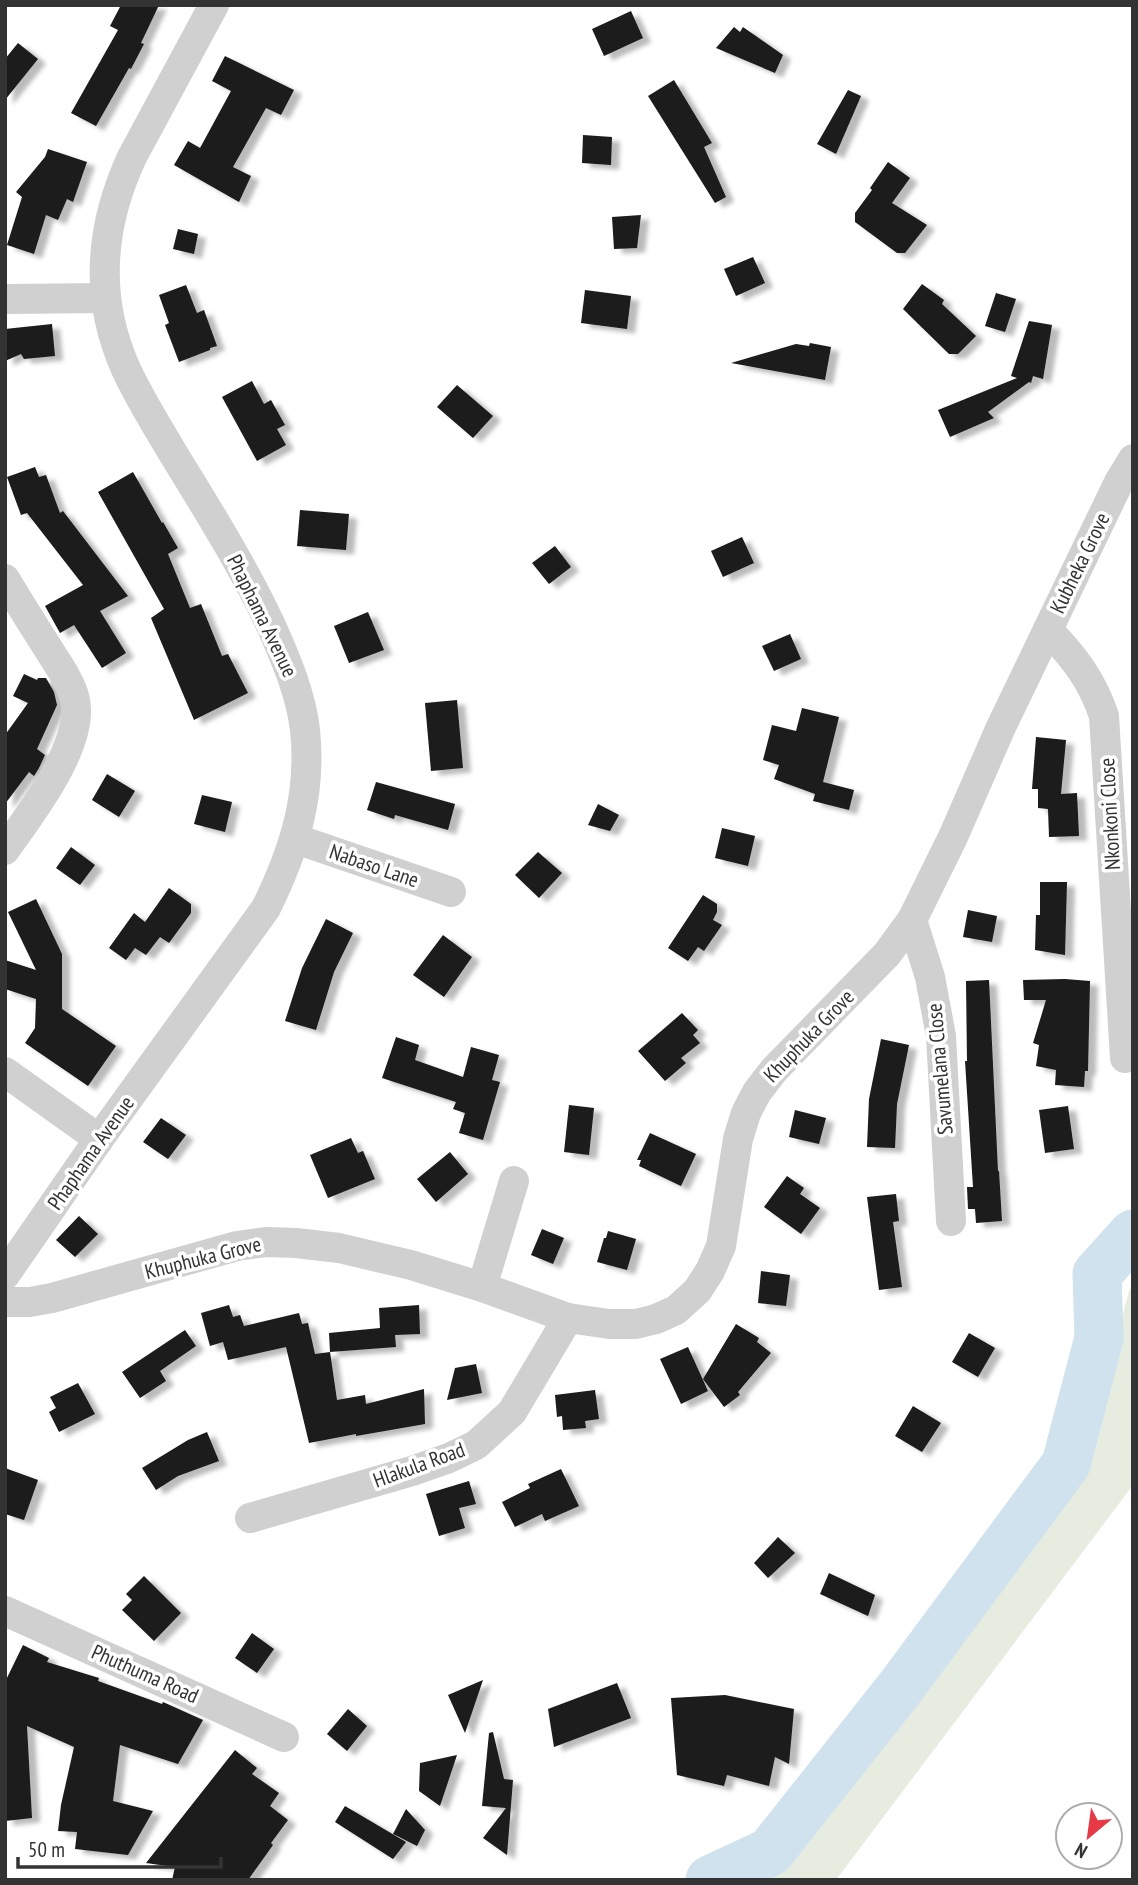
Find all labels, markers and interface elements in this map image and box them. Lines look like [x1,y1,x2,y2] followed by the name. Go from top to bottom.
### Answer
[1044,508,1116,618] street label: Kubheka Grove
[221,550,304,681] street label: Phaphama Avenue
[1093,757,1126,871] street label: Nkonkoni Close
[326,838,422,893] street label: Nabaso Lane
[758,983,860,1088] street label: Khuphuka Grove
[920,1002,959,1136] street label: Savumelana Close
[41,1091,140,1215] street label: Phaphama Avenue
[142,1230,264,1285] street label: Khuphuka Grove
[369,1436,468,1494] street label: Hlakula Road
[87,1638,203,1709] street label: Phuthuma Road
[1054,1801,1124,1871] north arrow
[18,1826,220,1870] scale bar
[28,1836,65,1863] text: 50 m
[1070,1838,1091,1864] text: N

